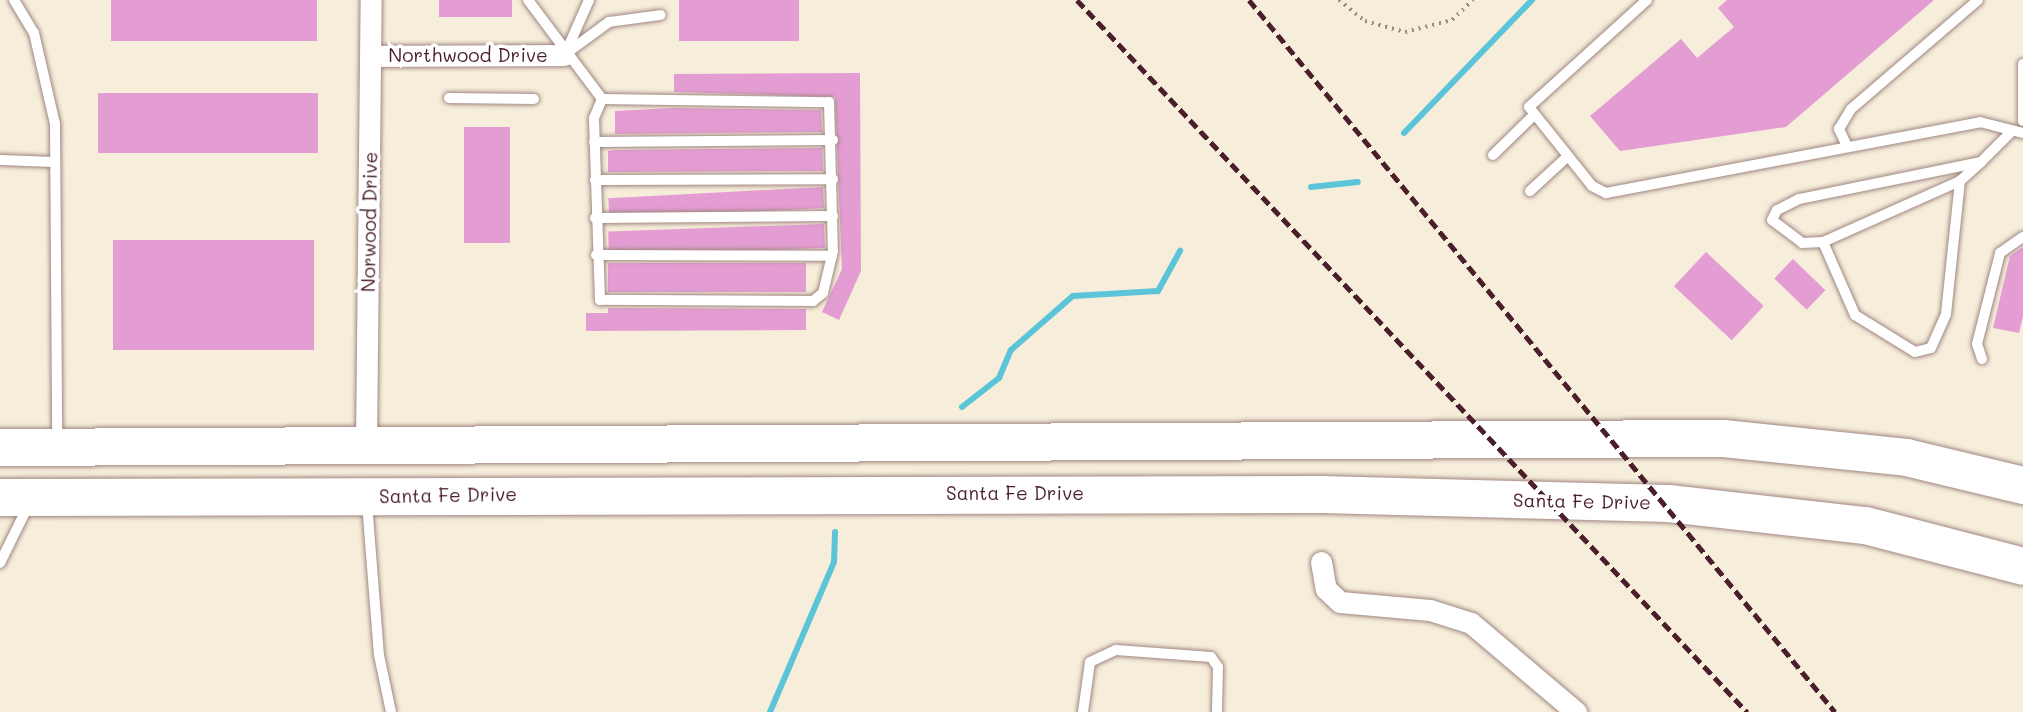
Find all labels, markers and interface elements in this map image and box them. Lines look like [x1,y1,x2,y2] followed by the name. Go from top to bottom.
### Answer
[388,44,548,66] street label: Northwood Drive
[356,152,382,292] street label: Norwood Drive
[379,482,517,508] street label: Santa Fe Drive
[946,482,1084,504] street label: Santa Fe Drive
[1513,488,1651,514] street label: Santa Fe Drive

